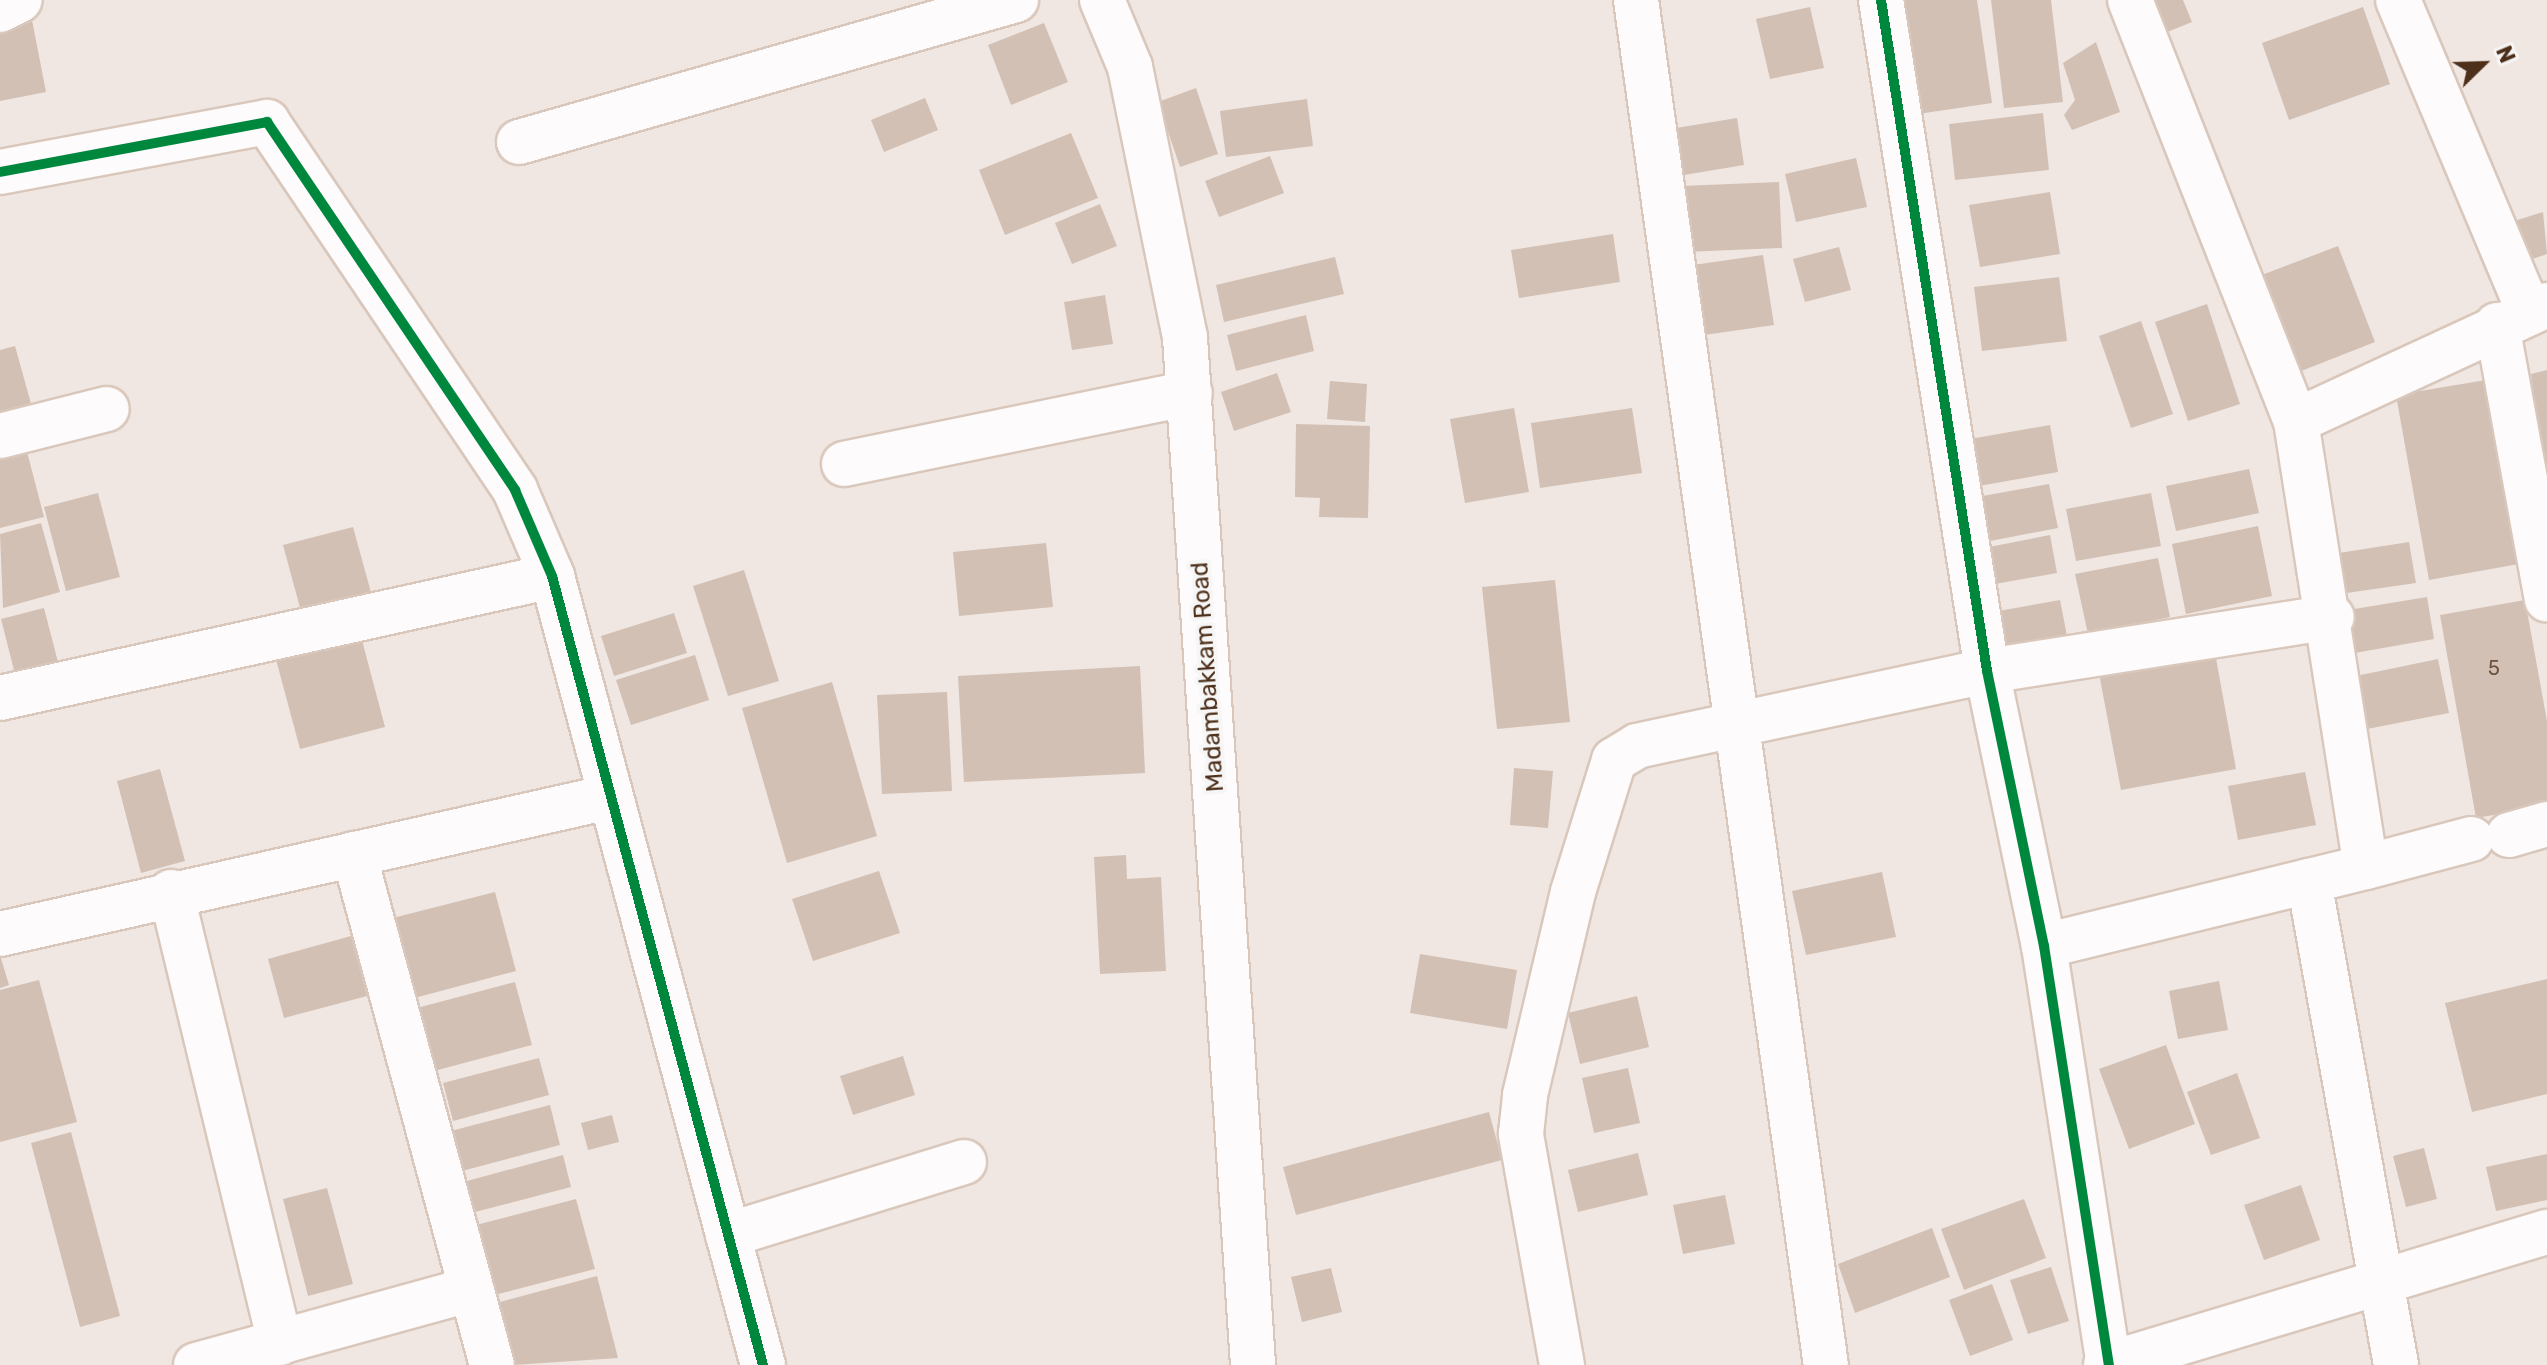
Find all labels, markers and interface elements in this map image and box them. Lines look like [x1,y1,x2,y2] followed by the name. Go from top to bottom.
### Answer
[2443,24,2523,104] north arrow
[2490,42,2521,67] text: N
[1186,561,1230,793] street label: Madambakkam Road
[2488,656,2500,680] house number: 5

